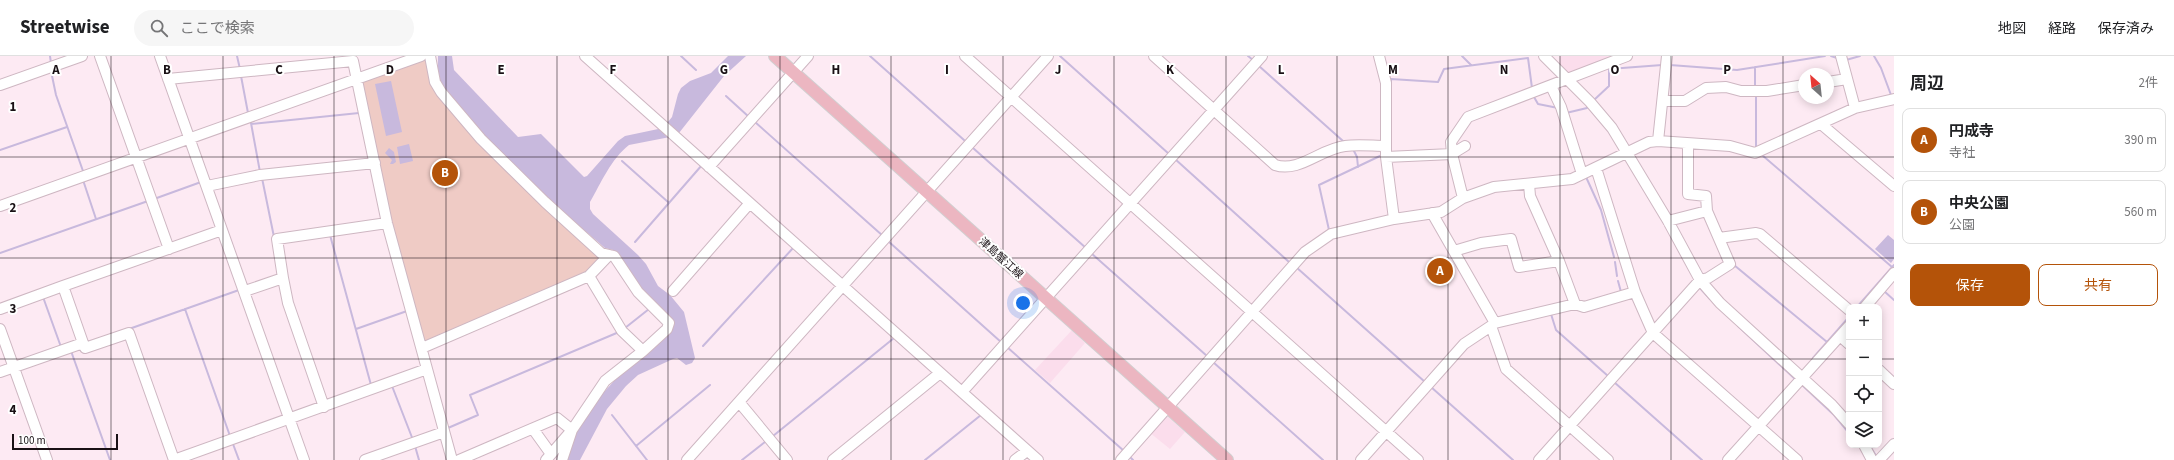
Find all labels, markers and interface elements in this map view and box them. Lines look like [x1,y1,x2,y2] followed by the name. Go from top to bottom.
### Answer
[134,10,414,46] search box
[20,14,110,41] text: Streetwise
[148,17,170,39] icon: search
[180,18,255,39] text: ここで検索
[1998,19,2026,39] text: 地図
[2048,19,2076,39] text: 経路
[2098,19,2154,39] text: 保存済み
[51,61,60,79] text: A
[163,61,171,79] text: B
[275,61,283,79] text: C
[386,61,394,79] text: D
[497,61,505,79] text: E
[610,61,617,79] text: F
[720,61,728,79] text: G
[832,61,840,79] text: H
[945,61,949,79] text: I
[1055,61,1061,79] text: J
[1166,61,1175,79] text: K
[1278,61,1285,79] text: L
[1388,61,1398,79] text: M
[1500,61,1508,79] text: N
[1611,61,1620,79] text: O
[1723,61,1731,79] text: P
[1798,68,1834,104] north arrow
[1910,72,1944,96] text: 周辺
[2139,74,2158,92] text: 2件
[10,98,17,116] text: 1
[1949,121,1994,142] text: 円成寺
[1920,131,1928,149] text: A
[2124,131,2157,149] text: 390 m
[1949,144,1975,162] text: 寺社
[432,158,458,188] pin: B
[1949,193,2009,214] text: 中央公園
[10,199,17,217] text: 2
[1920,203,1928,221] text: B
[2124,203,2157,221] text: 560 m
[1949,216,1975,234] text: 公園
[976,234,1026,282] street label: 津島蟹江線
[1427,256,1453,286] pin: A
[1910,264,2030,306] button: 保存
[2038,264,2158,306] button: 共有
[1013,293,1033,313] your location
[10,300,17,318] text: 3
[1846,304,1882,448] map controls
[1846,304,1882,340] button: +
[1846,340,1882,376] button: −
[1846,376,1882,412] button: locate
[10,401,17,419] text: 4
[1846,412,1882,448] button: layers
[12,432,118,451] scale bar
[18,433,46,448] text: 100 m

